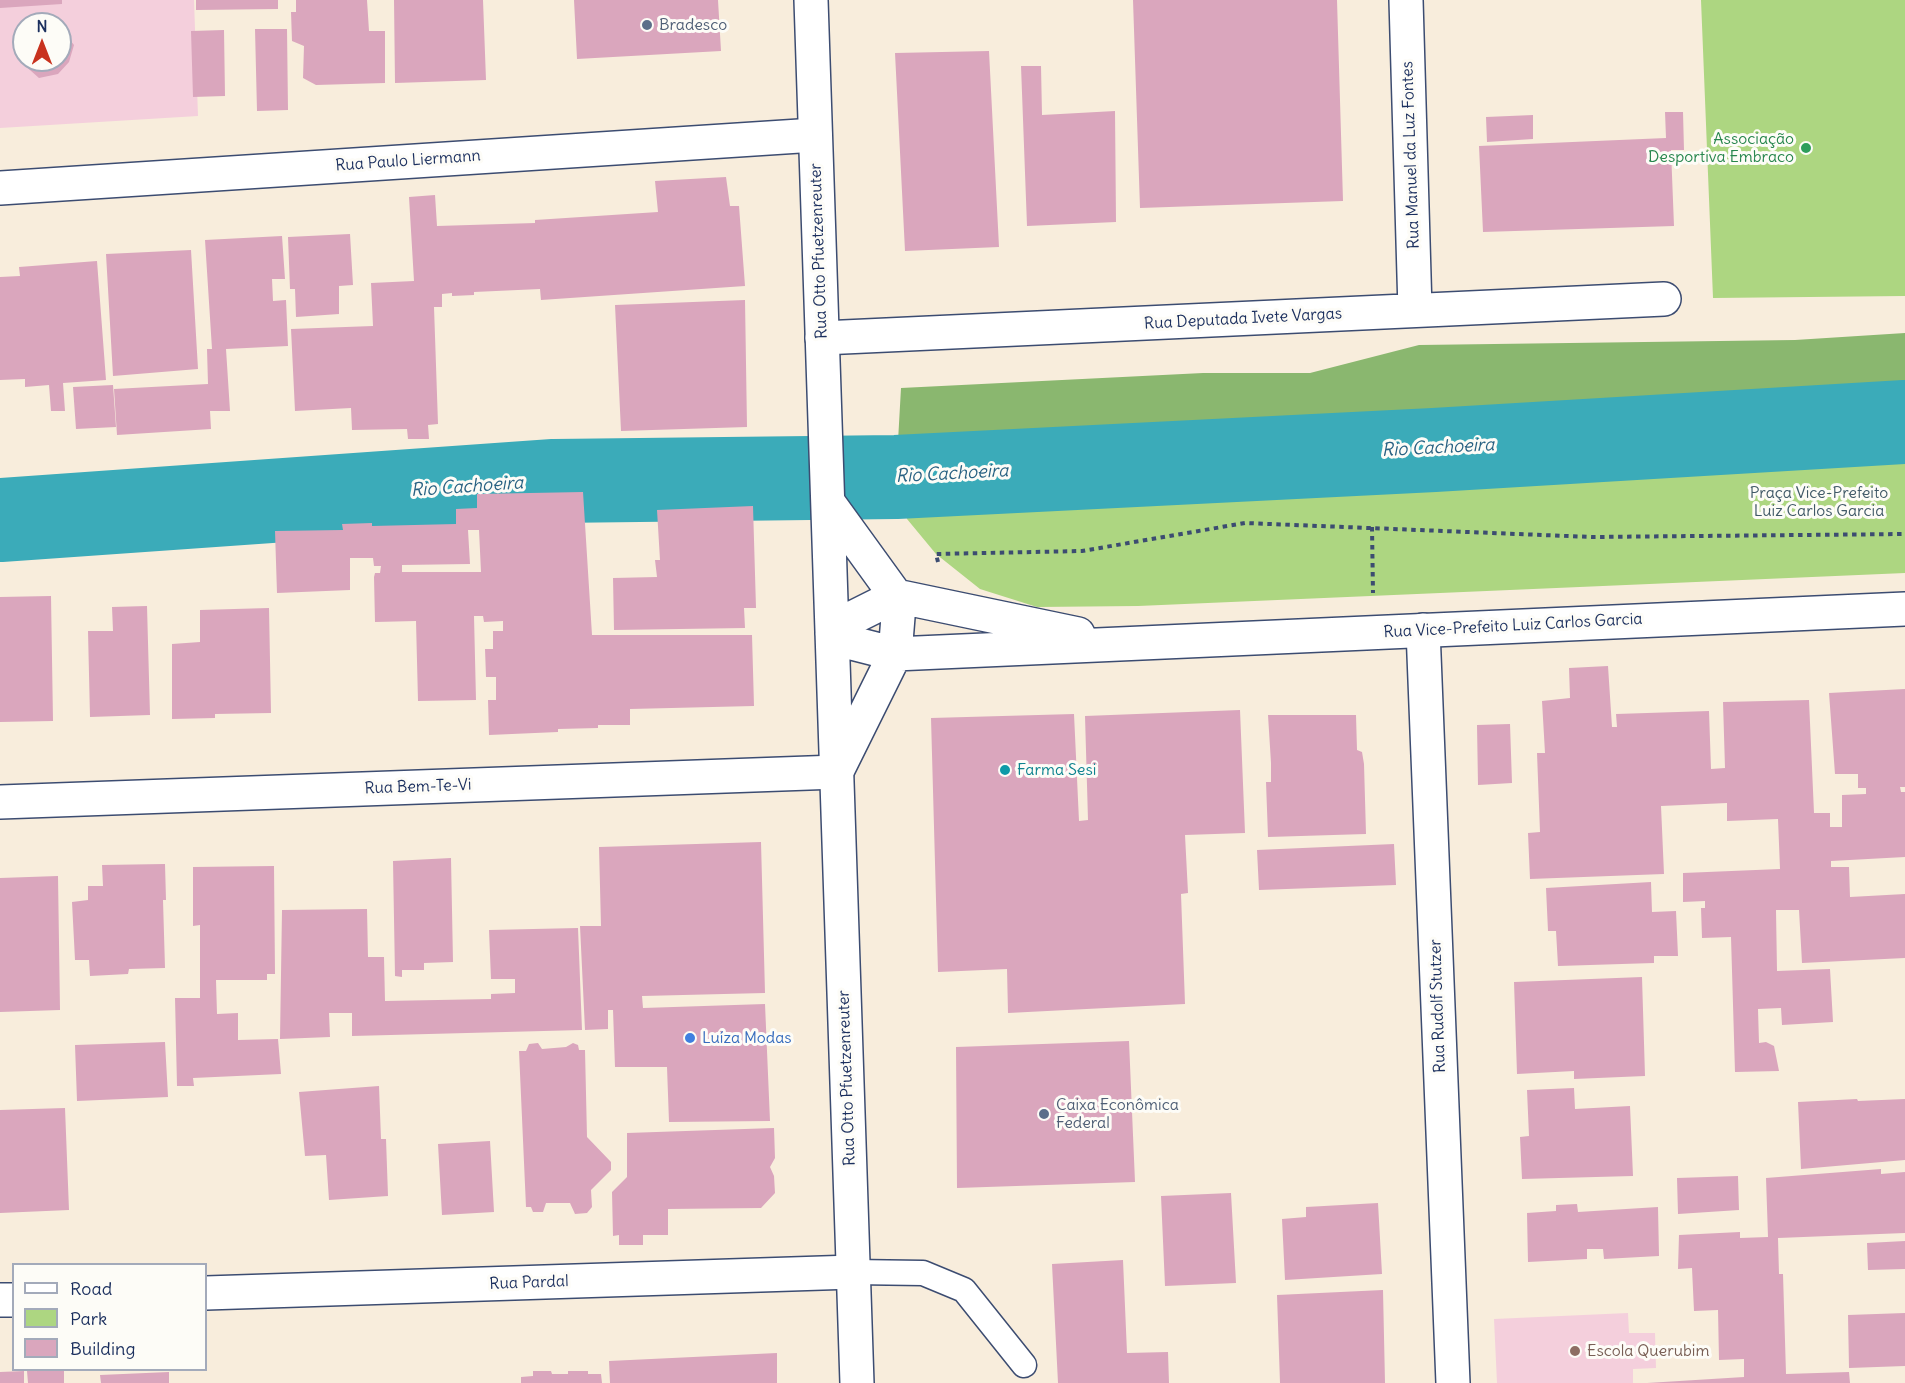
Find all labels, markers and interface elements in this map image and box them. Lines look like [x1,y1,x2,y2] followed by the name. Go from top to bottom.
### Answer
[12,12,72,72] north arrow
[659,15,727,35] place label: Bradesco
[36,16,48,36] text: N
[640,18,654,32] marker: Bradesco
[1398,61,1424,249] street label: Rua Manuel da Luz Fontes
[1648,129,1794,167] place label: Associação Desportiva Embraco
[1799,141,1813,155] marker: Associação Desportiva Embraco
[335,146,481,176] street label: Rua Paulo Liermann
[806,163,832,339] street label: Rua Otto Pfuetzenreuter
[1144,304,1342,334] street label: Rua Deputada Ivete Vargas
[1381,434,1495,462] water label: Rio Cachoeira
[895,460,1009,488] water label: Rio Cachoeira
[410,472,524,502] water label: Rio Cachoeira
[1750,483,1888,521] park label: Praça Vice-Prefeito Luiz Carlos Garcia
[1383,610,1643,642] street label: Rua Vice-Prefeito Luiz Carlos Garcia
[1017,760,1096,780] place label: Farma Sesi
[998,763,1012,777] marker: Farma Sesi
[364,776,472,798] street label: Rua Bem-Te-Vi
[1426,939,1450,1073] street label: Rua Rudolf Stutzer
[834,990,860,1166] street label: Rua Otto Pfuetzenreuter
[702,1028,792,1048] place label: Luíza Modas
[683,1031,697,1045] marker: Luíza Modas
[1056,1095,1179,1133] place label: Caixa Econômica Federal
[1037,1107,1051,1121] marker: Caixa Econômica Federal
[12,1263,207,1371] legend
[489,1272,569,1294] street label: Rua Pardal
[70,1277,112,1300] text: Road
[70,1307,107,1330] text: Park
[70,1337,135,1360] text: Building
[1587,1341,1709,1361] place label: Escola Querubim
[1568,1344,1582,1358] marker: Escola Querubim

